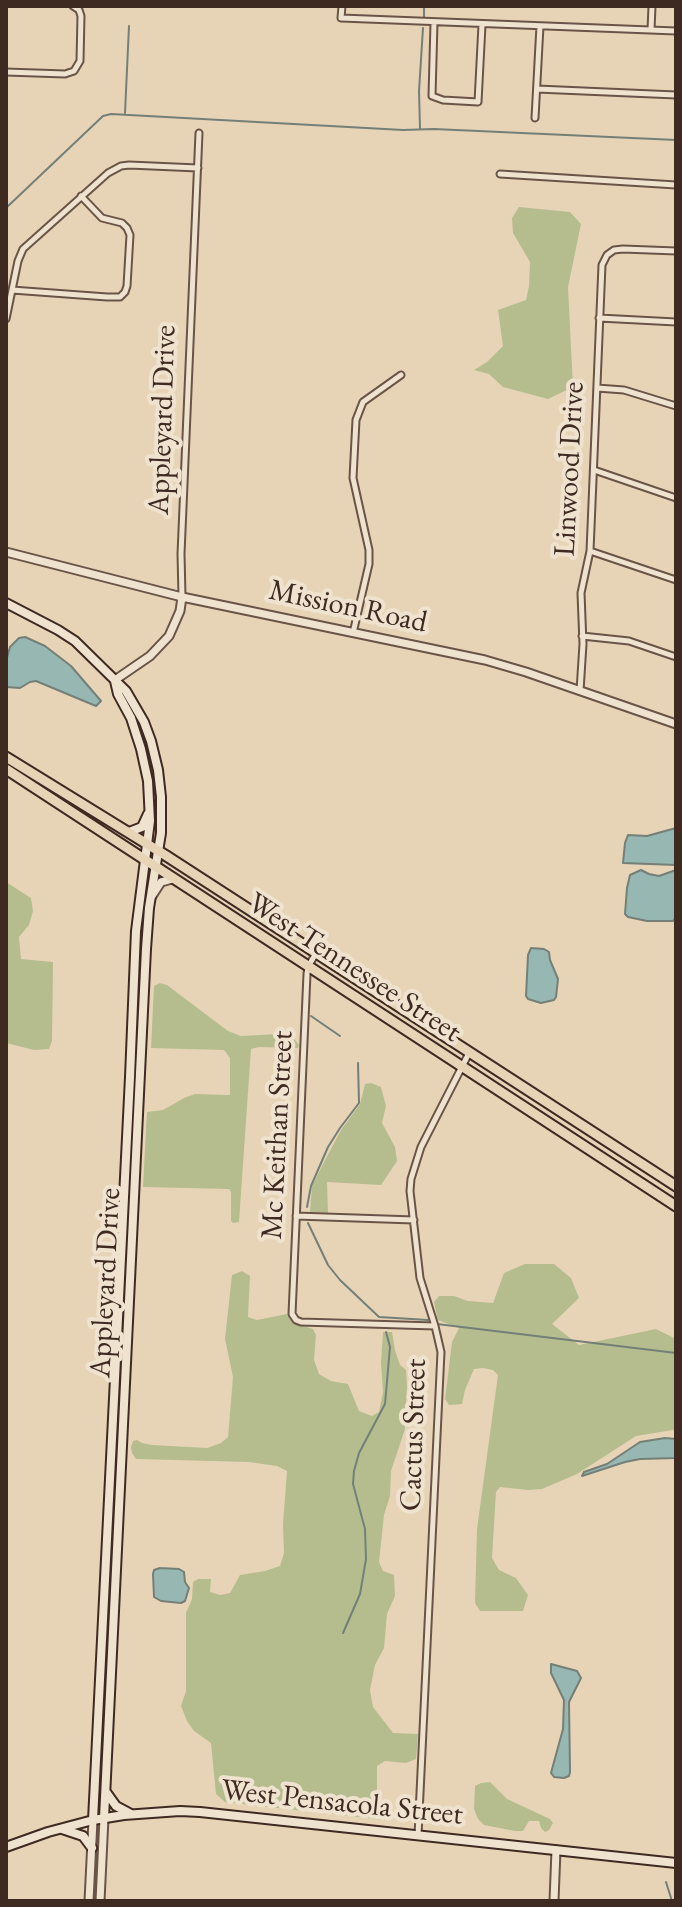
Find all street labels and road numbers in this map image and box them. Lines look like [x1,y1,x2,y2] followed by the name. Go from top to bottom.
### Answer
[142,324,184,516] street label: Appleyard Drive
[547,381,593,557] street label: Linwood Drive
[266,573,430,641] street label: Mission Road
[240,885,468,1051] street label: West Tennessee Street
[255,1030,301,1240] street label: Mc Keithan Street
[83,1187,129,1379] street label: Appleyard Drive
[393,1358,435,1512] street label: Cactus Street
[219,1772,465,1834] street label: West Pensacola Street

